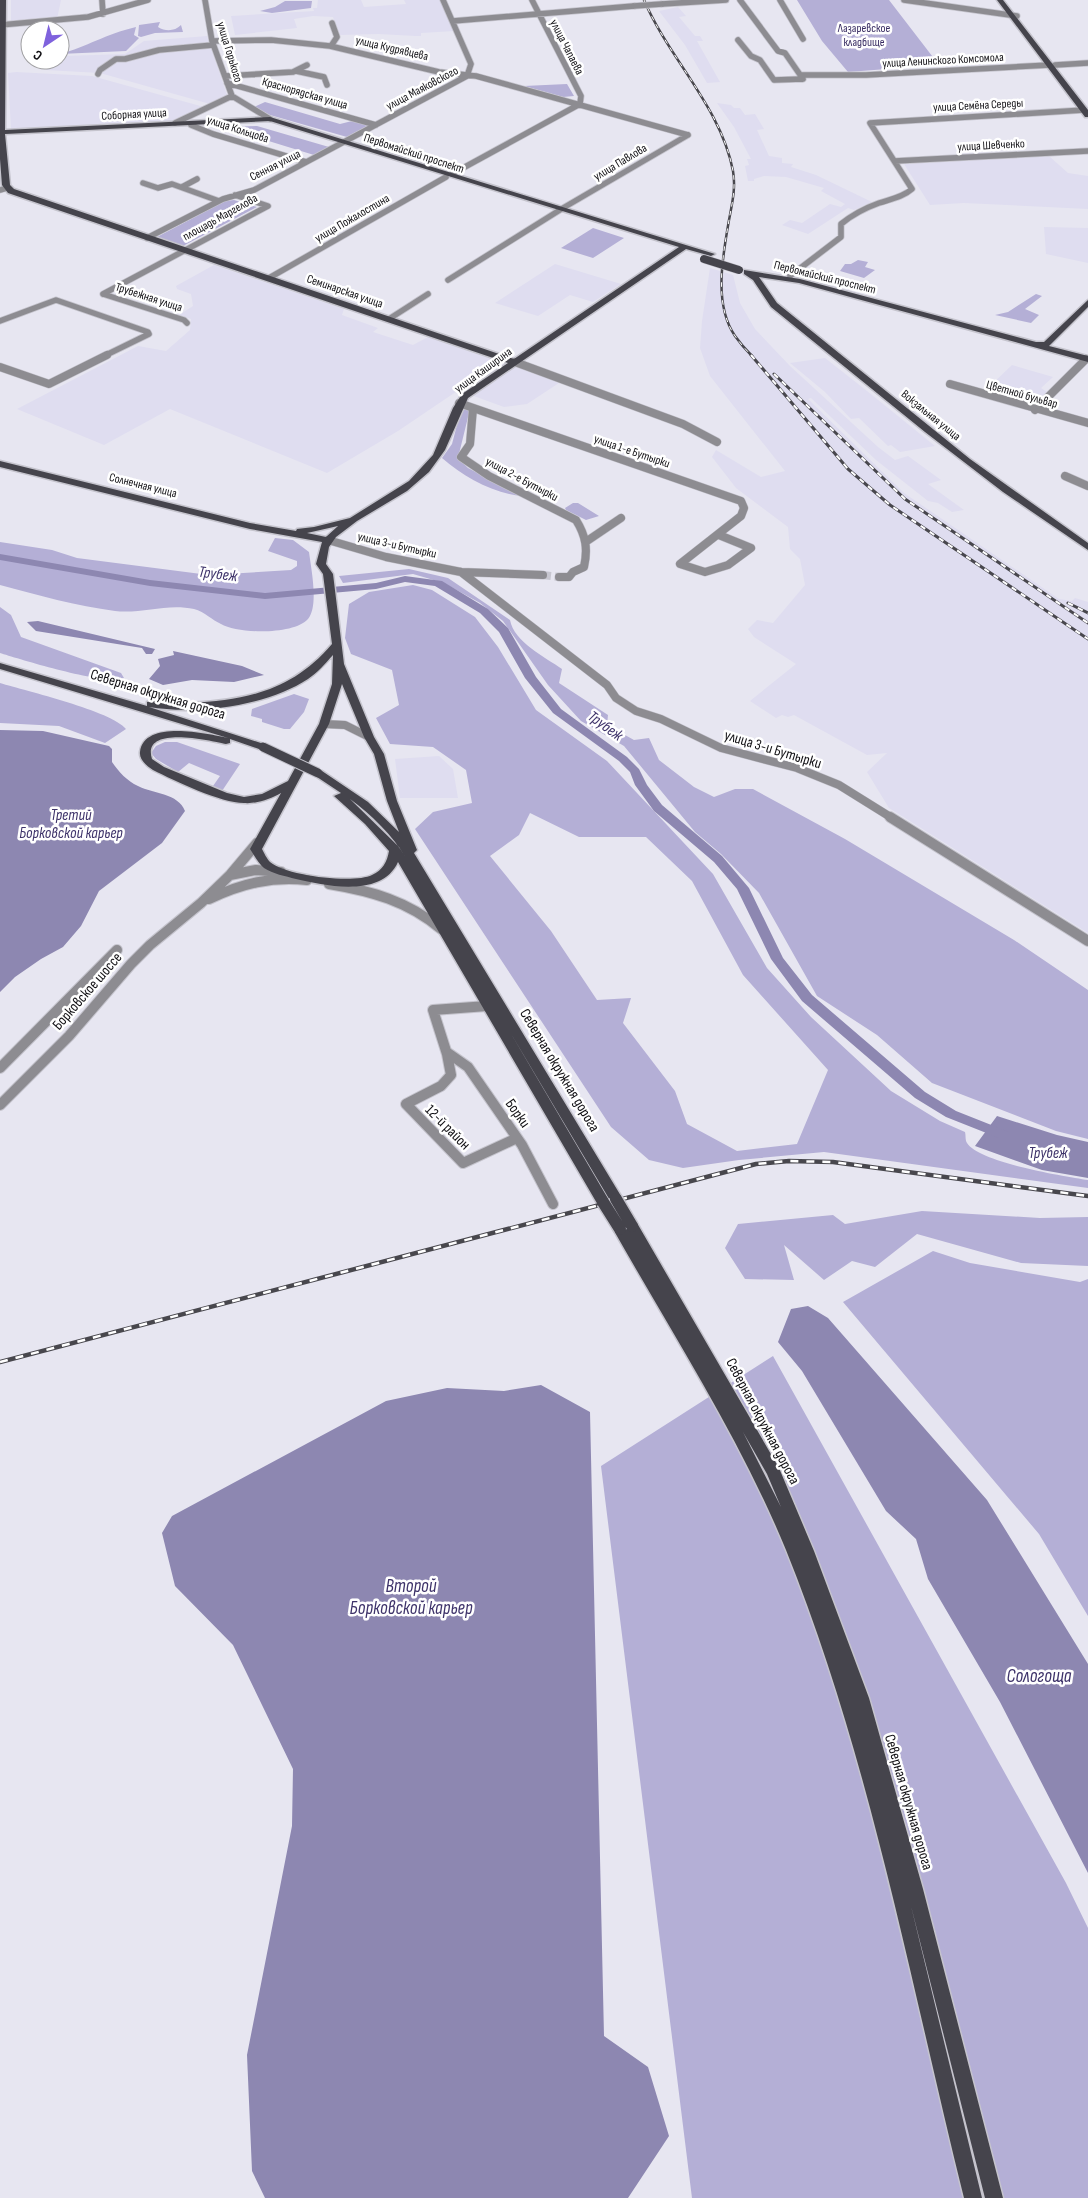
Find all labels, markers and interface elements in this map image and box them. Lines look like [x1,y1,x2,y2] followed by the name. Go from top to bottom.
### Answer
[546,17,587,78] street label: улица Чапаева
[20,20,70,70] north arrow
[213,20,246,84] street label: улица Горького
[837,21,890,50] park label: Лазаревское кладбище
[354,33,430,64] street label: улица Кудрявцева
[30,46,46,64] text: С
[882,50,1005,71] street label: улица Ленинского Комсомола
[384,63,461,114] street label: улица Маяковского
[260,74,350,113] street label: Краснорядская улица
[933,96,1024,115] street label: улица Семёна Середы
[101,105,167,124] street label: Соборная улица
[205,112,271,147] street label: улица Кольцова
[362,130,466,177] street label: Первомайский проспект
[957,136,1025,155] street label: улица Шевченко
[591,140,650,184] street label: улица Павлова
[247,146,304,185] street label: Сенная улица
[180,191,261,244] street label: площадь Маргелова
[312,191,393,246] street label: улица Пожалостина
[772,258,878,297] street label: Первомайский проспект
[305,271,385,312] street label: Семинарская улица
[114,280,185,315] street label: Трубежная улица
[452,344,515,396] street label: улица Каширина
[984,377,1059,412] street label: Цветной бульвар
[898,387,964,444] street label: Вокзальная улица
[592,431,672,471] street label: улица 1-е Бутырки
[483,454,561,505] street label: улица 2-е Бутырки
[107,470,179,501] street label: Солнечная улица
[356,529,438,562] street label: улица 3-и Бутырки
[197,563,239,586] water label: Трубеж
[88,665,228,724] street label: Северная окружная дорога
[584,707,627,746] water label: Трубеж
[722,726,824,773] street label: улица 3-и Бутырки
[19,806,123,843] water label: Третий Борковской карьер
[48,949,126,1034] street label: Борковское шоссе
[515,1005,604,1135] street label: Северная окружная дорога
[501,1095,534,1131] street label: Борки
[421,1101,474,1154] street label: 12-й район
[1029,1144,1068,1163] water label: Трубеж
[721,1355,804,1488] street label: Северная окружная дорога
[349,1575,473,1620] water label: Второй Борковской карьер
[1007,1665,1072,1688] water label: Сологоща
[880,1732,937,1872] street label: Северная окружная дорога

